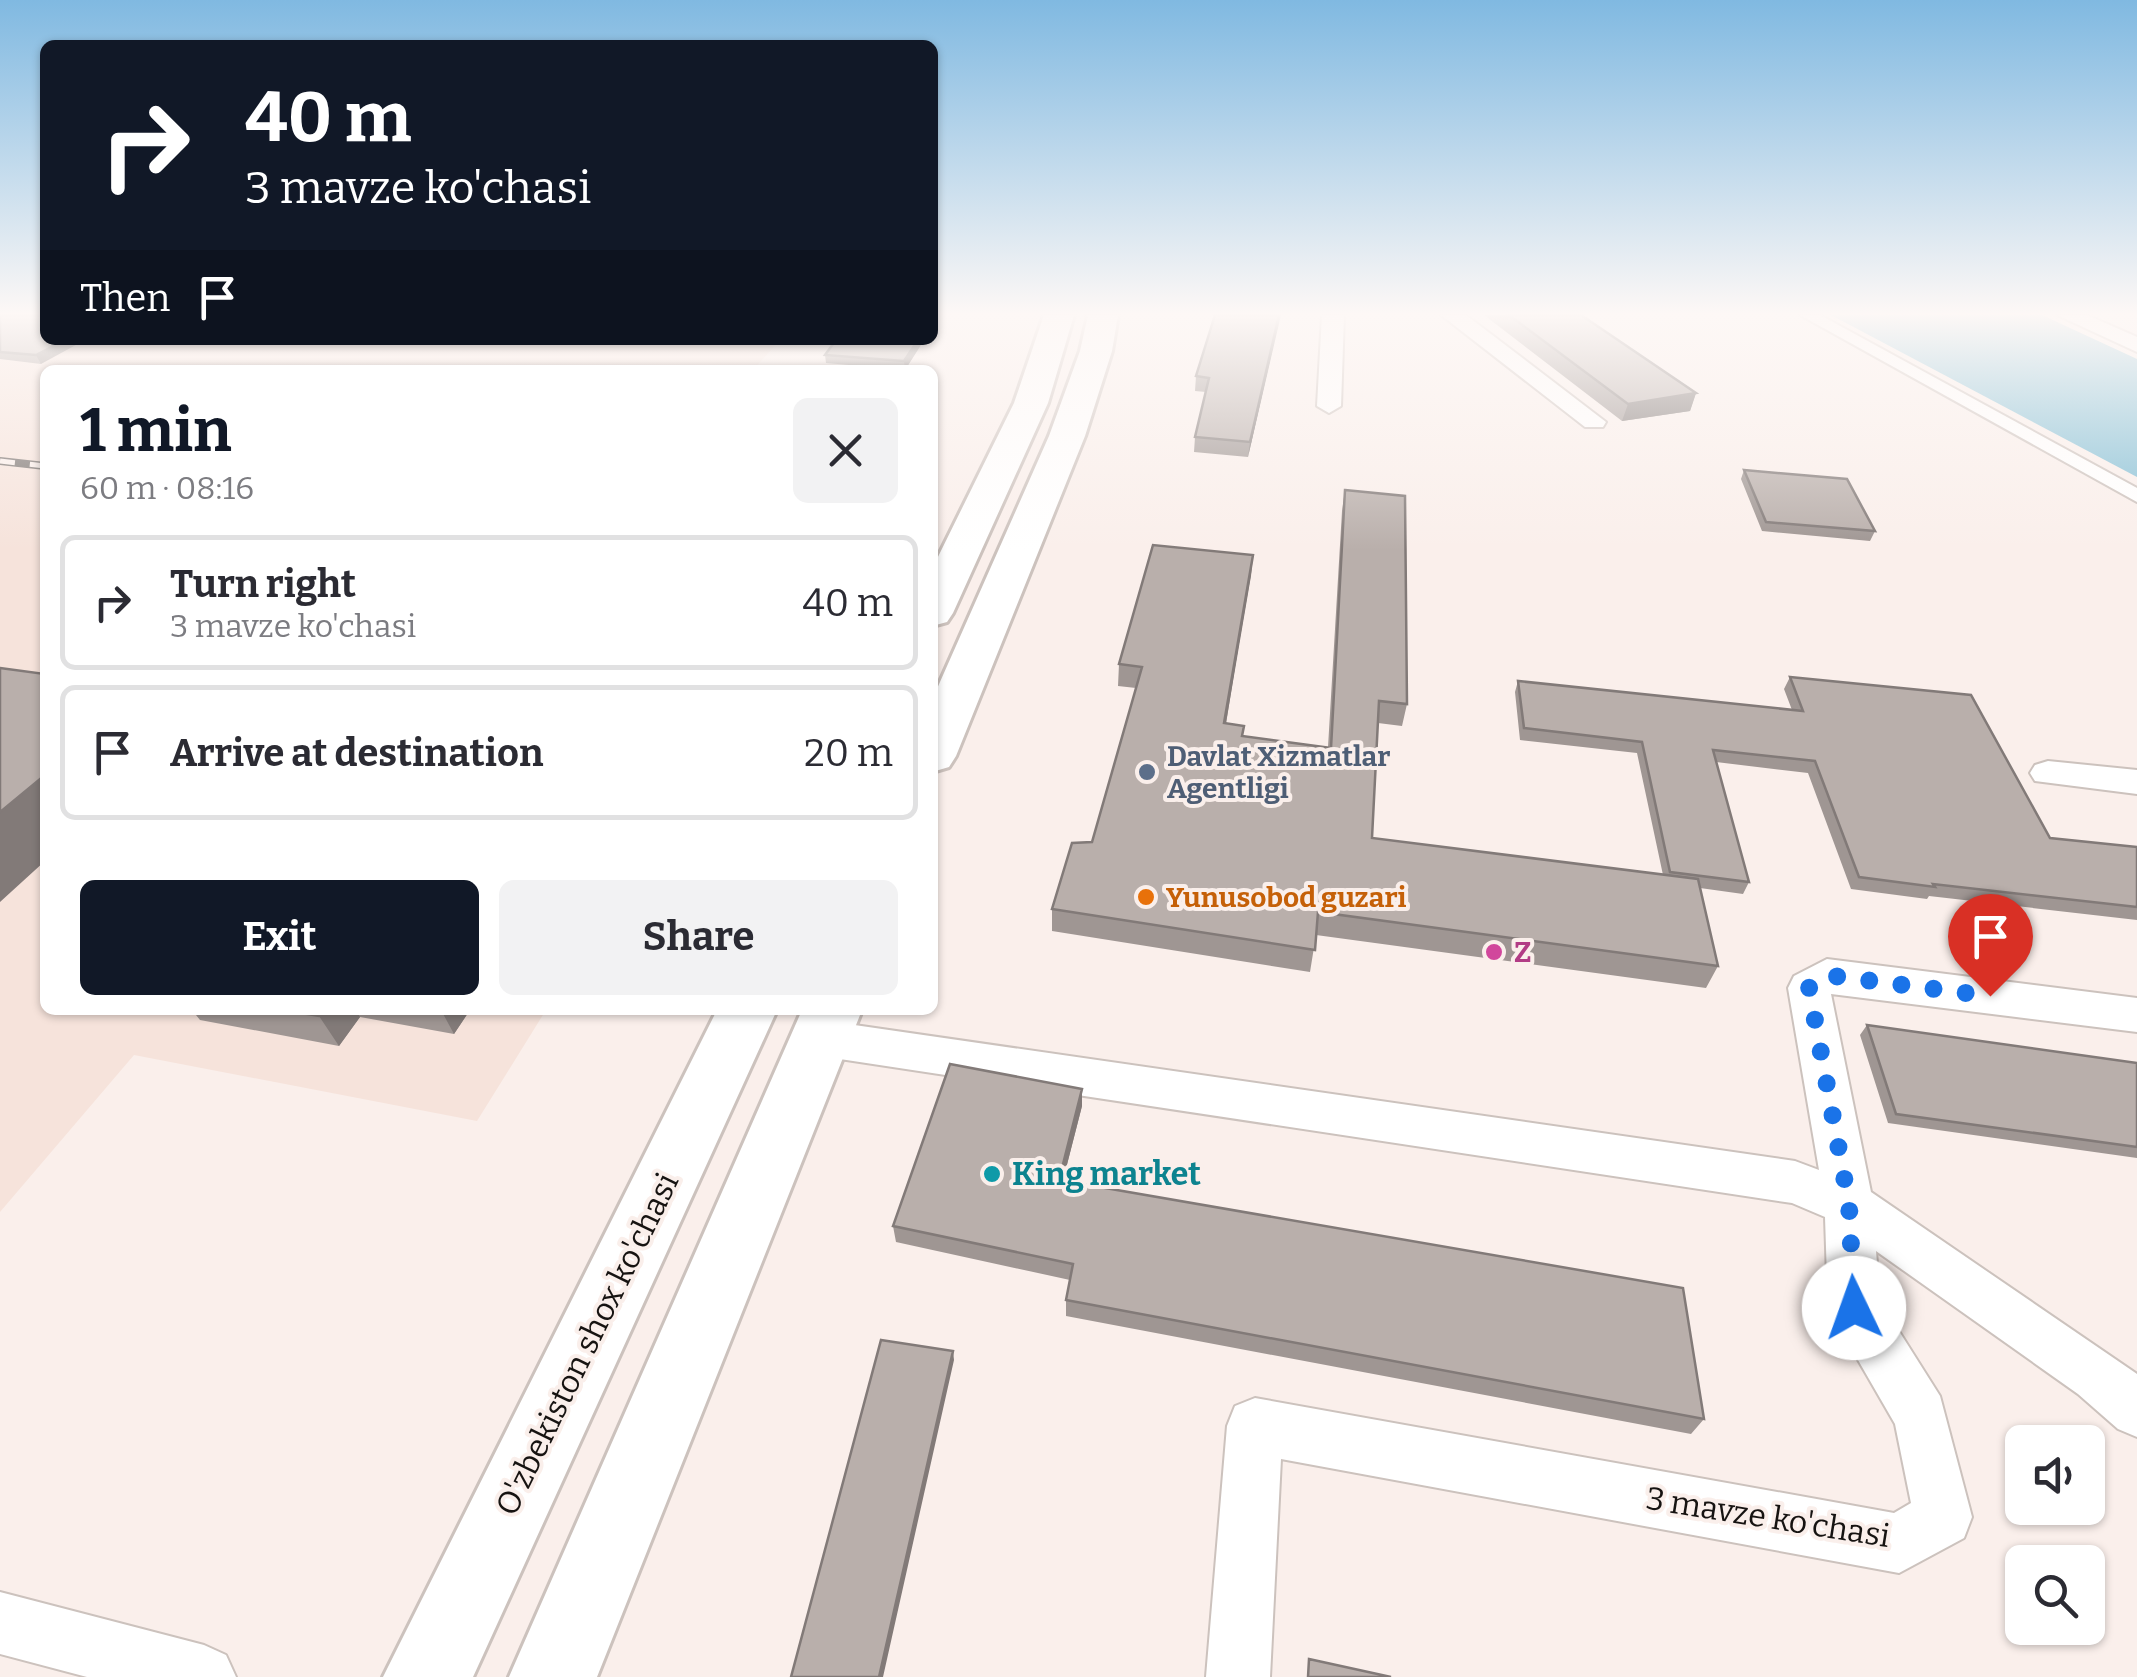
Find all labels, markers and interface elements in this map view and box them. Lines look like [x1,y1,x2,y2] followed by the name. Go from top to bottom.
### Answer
[245,76,411,160] text: 40 m
[80,80,210,210] icon: right
[245,161,591,215] text: 3 mavze ko'chasi
[190,270,245,325] icon: arrive
[80,275,170,321] text: Then
[80,395,232,467] text: 1 min
[793,398,898,503] button: close
[80,469,254,507] text: 60 m · 08:16
[170,561,356,607] text: Turn right
[85,575,140,630] icon: right
[803,580,893,626] text: 40 m
[170,607,416,645] text: 3 mavze ko'chasi
[85,725,140,780] icon: arrive
[170,730,543,776] text: Arrive at destination
[804,730,893,776] text: 20 m
[1167,740,1390,805] place label: Davlat Xizmatlar Agentligi
[1136,761,1158,783] marker: Davlat Xizmatlar Agentligi
[80,880,479,995] button: Exit
[499,880,898,995] button: Share
[1166,881,1406,914] place label: Yunusobod guzari
[1135,886,1157,908] marker: Yunusobod guzari
[1948,894,2033,997] pin
[1963,909,2018,964] icon: arrive
[1514,936,1531,969] place label: Z
[1483,941,1505,963] marker: Z
[1012,1155,1201,1193] place label: King market
[981,1163,1003,1185] marker: King market
[488,1167,686,1521] street label: O'zbekiston shox ko'chasi
[1802,1256,1906,1360] position arrow
[2005,1425,2105,1645] map controls
[2005,1425,2105,1525] button: sound
[1643,1479,1893,1555] street label: 3 mavze ko'chasi
[2005,1545,2105,1645] button: search

